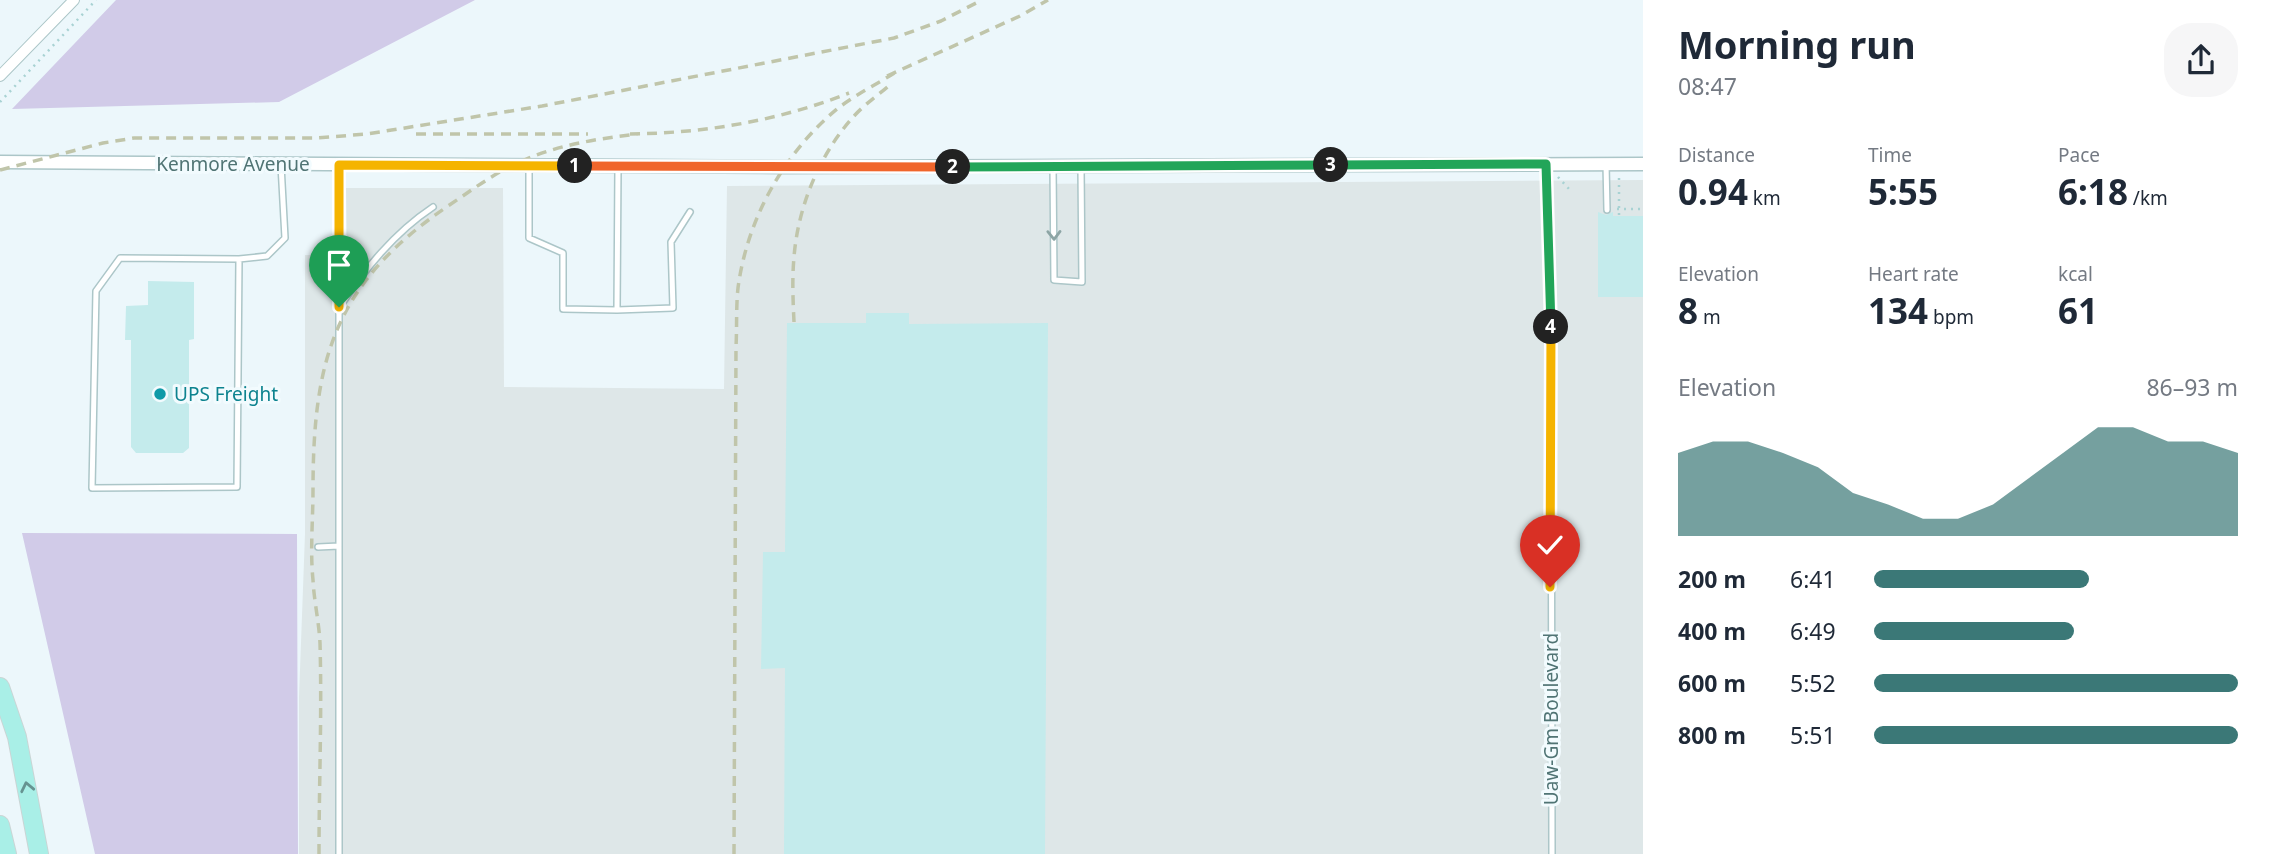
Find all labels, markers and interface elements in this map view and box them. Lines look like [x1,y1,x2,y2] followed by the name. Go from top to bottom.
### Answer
[1678,18,1916,70] text: Morning run
[2164,23,2238,97] button: share
[1678,70,1737,102] text: 08:47
[1678,142,1755,168] text: Distance
[1868,142,1912,168] text: Time
[2058,142,2100,168] text: Pace
[558,148,592,184] pin: 1
[1314,148,1348,182] pin: 3
[936,150,970,184] pin: 2
[156,151,310,177] street label: Kenmore Avenue
[1325,151,1336,177] text: 3
[569,152,580,178] text: 1
[947,153,958,179] text: 2
[1678,168,1748,215] text: 0.94
[1868,168,1938,215] text: 5:55
[2058,168,2128,215] text: 6:18
[1748,185,1781,211] text: km
[2128,185,2168,211] text: /km
[1046,230,1062,240] one-way arrow
[309,235,369,307] pin
[320,246,358,284] icon: arrive
[1678,261,1759,287] text: Elevation
[1868,261,1959,287] text: Heart rate
[2058,261,2093,287] text: kcal
[1678,287,1698,334] text: 8
[1868,287,1928,334] text: 134
[2058,287,2098,334] text: 61
[1698,304,1721,330] text: m
[1928,304,1974,330] text: bpm
[1534,310,1568,344] pin: 4
[1545,313,1556,339] text: 4
[1678,371,1776,403] text: Elevation
[2146,371,2238,403] text: 86–93 m
[174,381,278,407] place label: UPS Freight
[152,386,168,402] marker: UPS Freight
[1520,515,1580,587] pin
[1531,526,1569,564] icon: check
[1678,563,1746,595] text: 200 m
[1790,563,1836,595] text: 6:41
[1678,615,1746,647] text: 400 m
[1790,615,1836,647] text: 6:49
[1538,633,1564,805] street label: Uaw-Gm Boulevard
[1678,667,1746,699] text: 600 m
[1790,667,1836,699] text: 5:52
[1678,719,1746,751] text: 800 m
[1790,719,1836,751] text: 5:51
[20,781,35,793] one-way arrow

